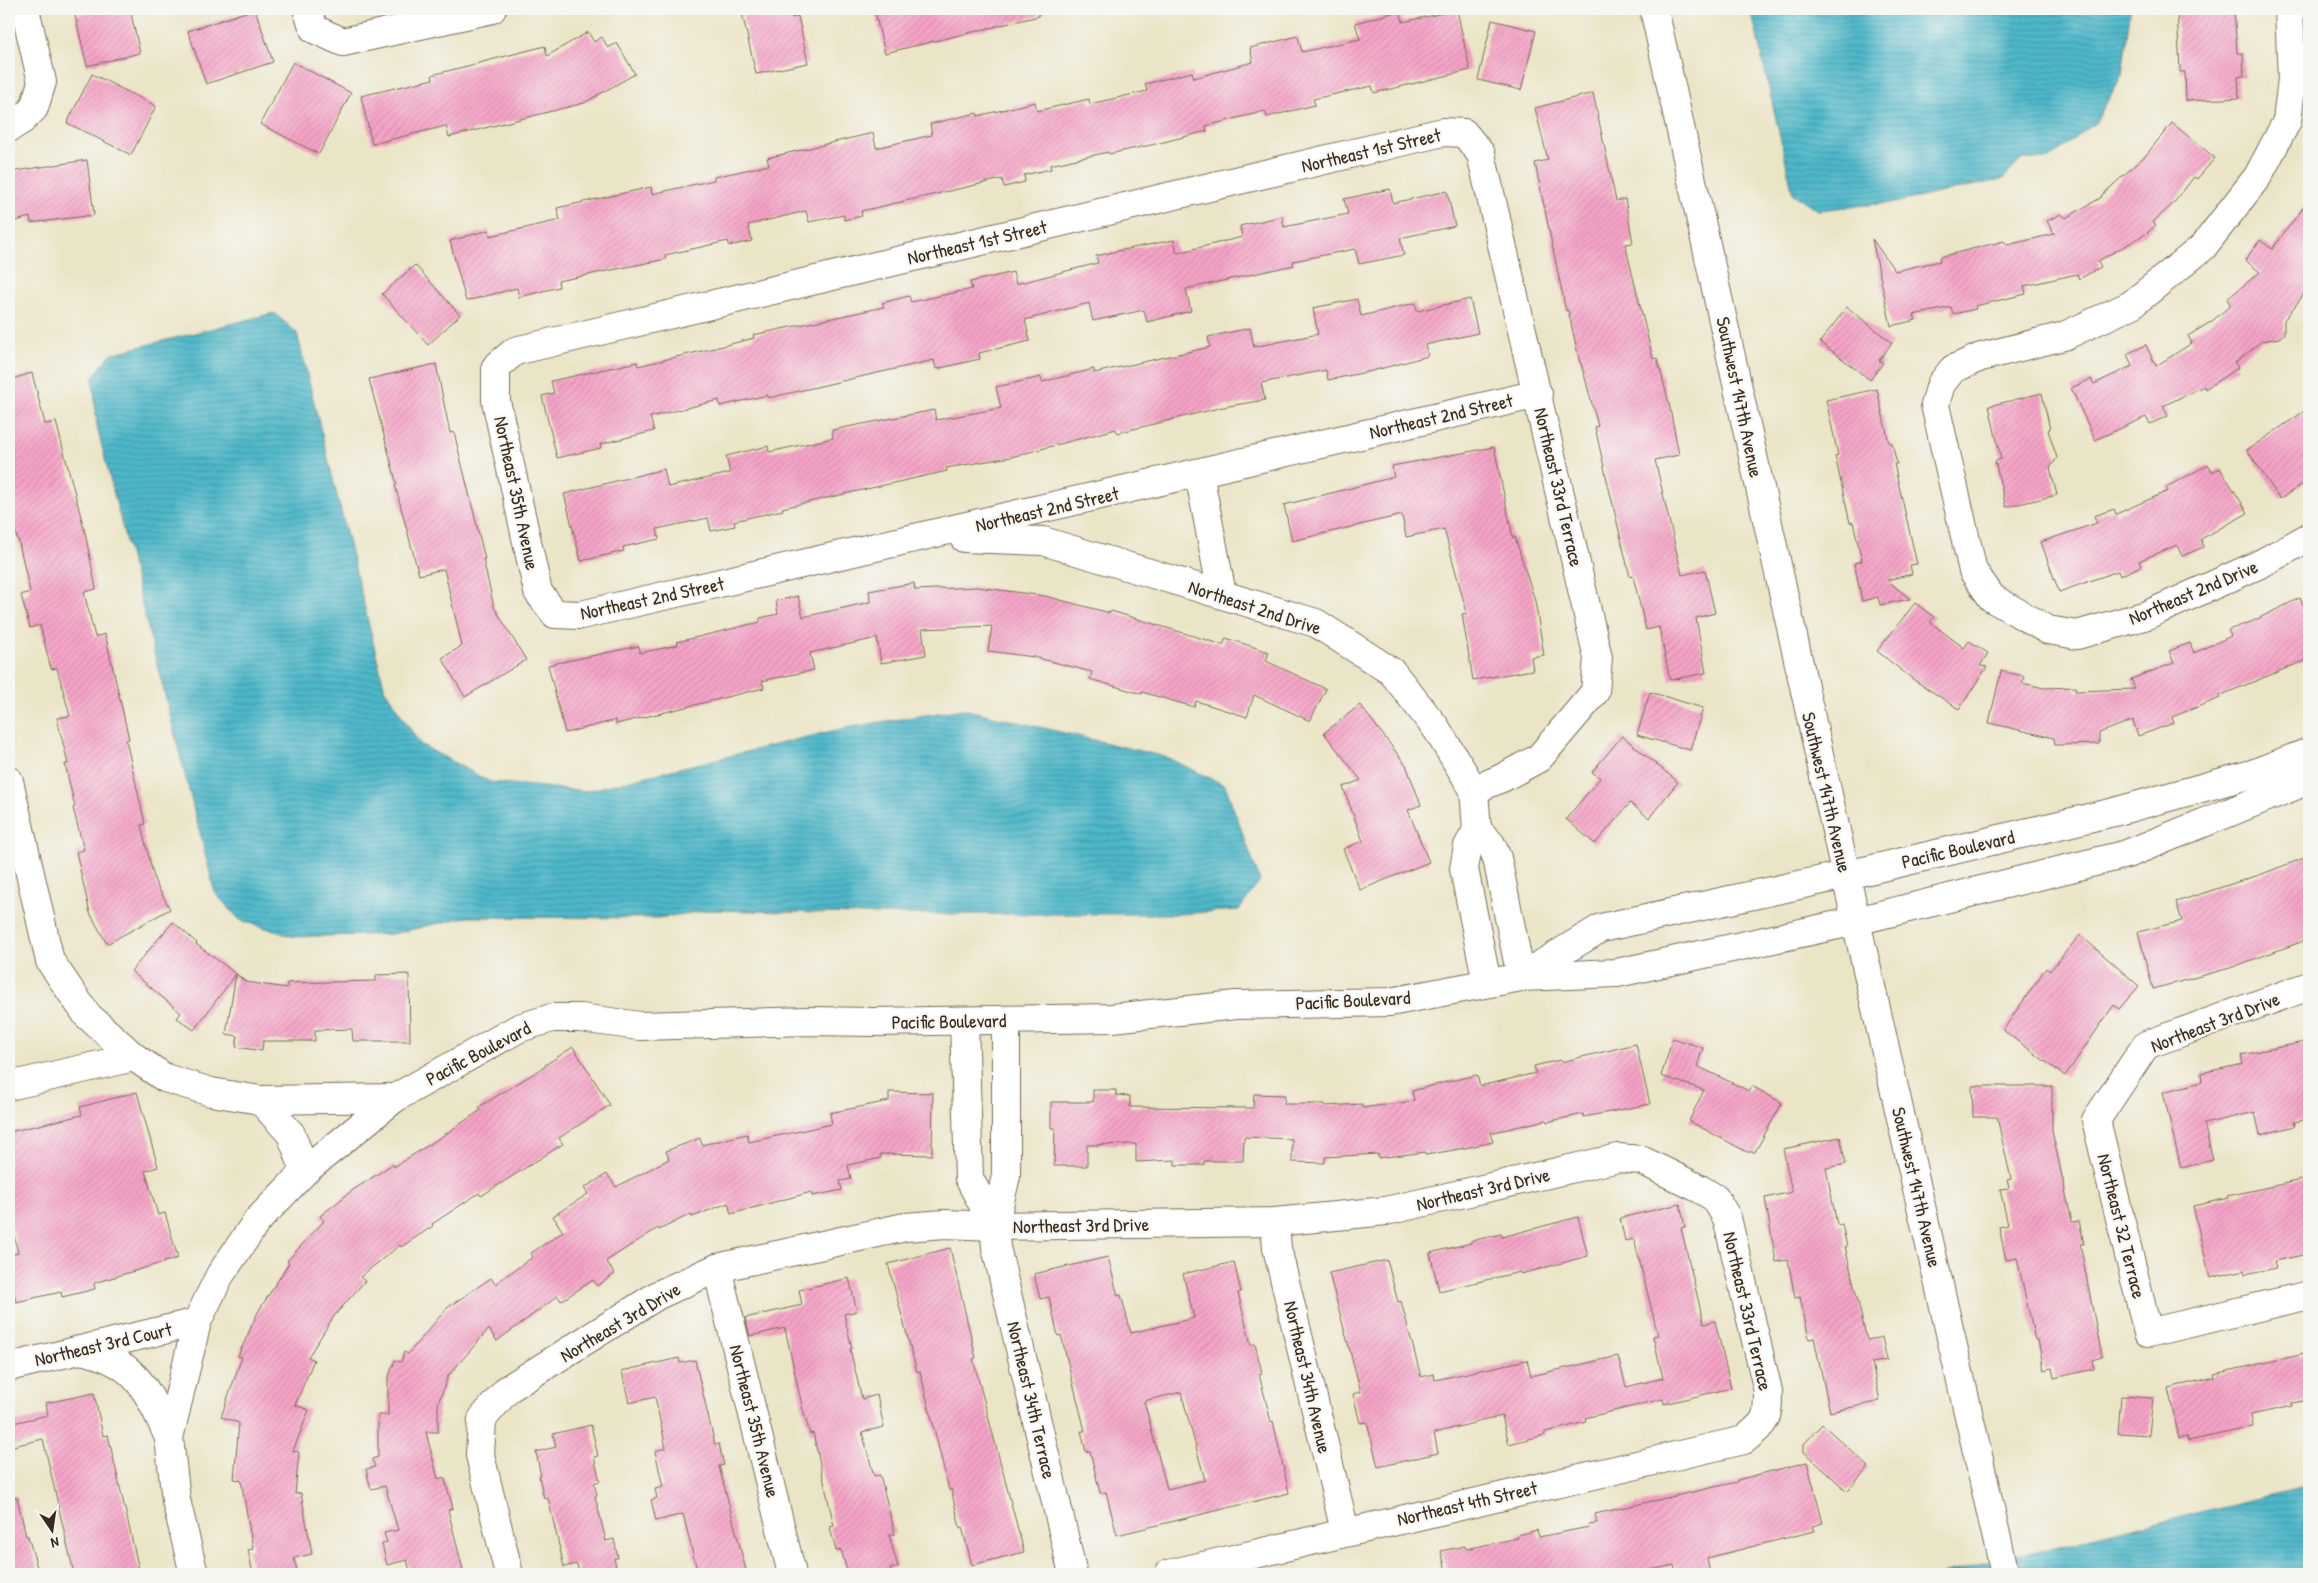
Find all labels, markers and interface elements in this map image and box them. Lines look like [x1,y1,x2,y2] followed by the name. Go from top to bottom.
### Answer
[1299,121,1444,179] street label: Northeast 1st Street
[905,213,1050,271] street label: Northeast 1st Street
[1710,314,1770,480] street label: Southwest 147th Avenue
[1367,387,1516,445] street label: Northeast 2nd Street
[1528,405,1590,569] street label: Northeast 33rd Terrace
[488,414,546,573] street label: Northeast 35th Avenue
[973,480,1122,538] street label: Northeast 2nd Street
[2124,553,2262,631] street label: Northeast 2nd Drive
[578,570,727,626] street label: Northeast 2nd Street
[1185,573,1325,641] street label: Northeast 2nd Drive
[1796,709,1858,875] street label: Southwest 147th Avenue
[1899,823,2017,875] street label: Pacific Boulevard
[1295,984,1412,1016] street label: Pacific Boulevard
[2147,985,2284,1059] street label: Northeast 3rd Drive
[891,1007,1007,1035] street label: Pacific Boulevard
[421,1014,535,1091] street label: Pacific Boulevard
[1886,1104,1948,1270] street label: Southwest 147th Avenue
[2091,1151,2153,1301] street label: Northeast 32 Terrace
[1414,1161,1553,1217] street label: Northeast 3rd Drive
[1013,1211,1150,1239] street label: Northeast 3rd Drive
[1717,1229,1779,1393] street label: Northeast 33rd Terrace
[555,1276,685,1368] street label: Northeast 3rd Drive
[1278,1298,1338,1456] street label: Northeast 34th Avenue
[32,1315,175,1372] street label: Northeast 3rd Court
[1001,1319,1063,1482] street label: Northeast 34th Terrace
[723,1342,787,1500] street label: Northeast 35th Avenue
[1394,1474,1540,1532] street label: Northeast 4th Street
[28,1506,78,1556] north arrow
[49,1533,61,1553] text: N

